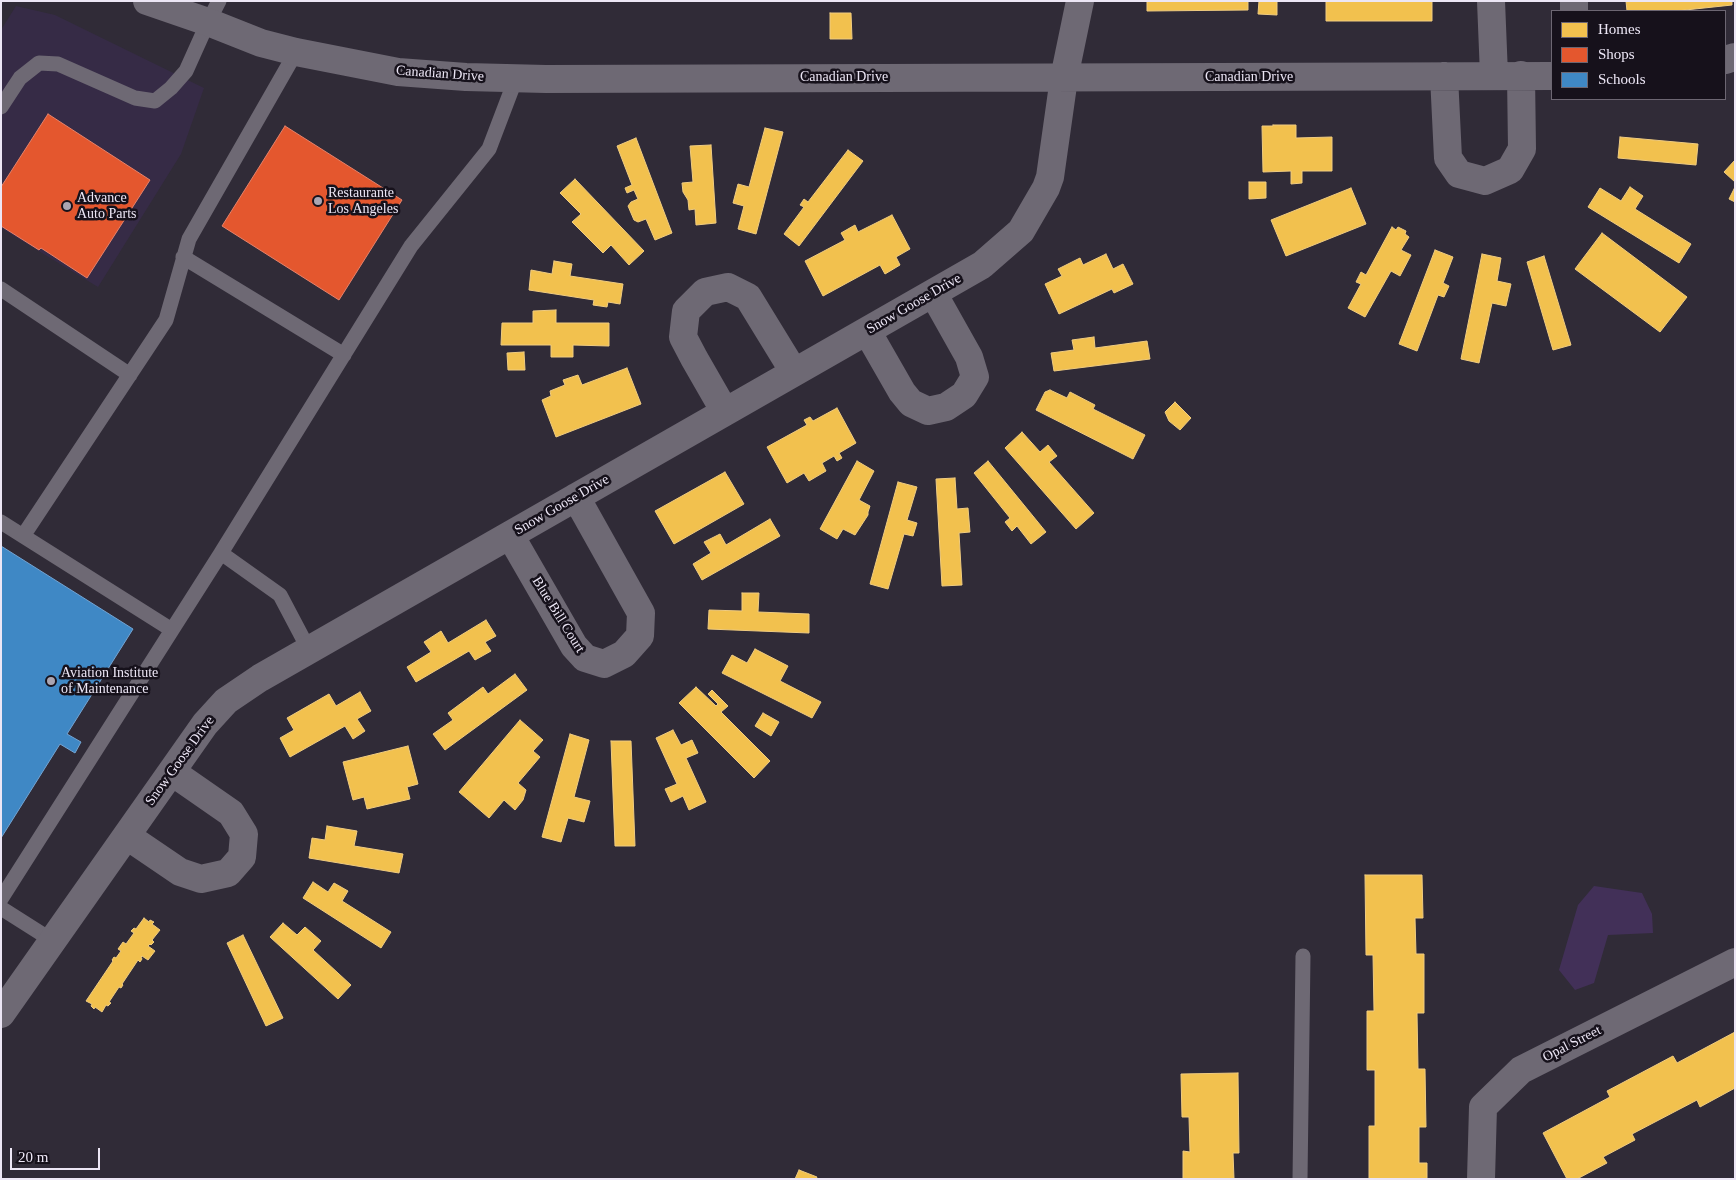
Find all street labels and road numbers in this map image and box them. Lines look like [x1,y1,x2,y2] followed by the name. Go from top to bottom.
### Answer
[395,63,485,85] street label: Canadian Drive
[800,69,888,85] street label: Canadian Drive
[1205,69,1293,85] street label: Canadian Drive
[864,270,964,338] street label: Snow Goose Drive
[512,471,612,539] street label: Snow Goose Drive
[528,574,588,656] street label: Blue Bill Court
[142,713,218,809] street label: Snow Goose Drive
[1540,1022,1604,1066] street label: Opal Street

